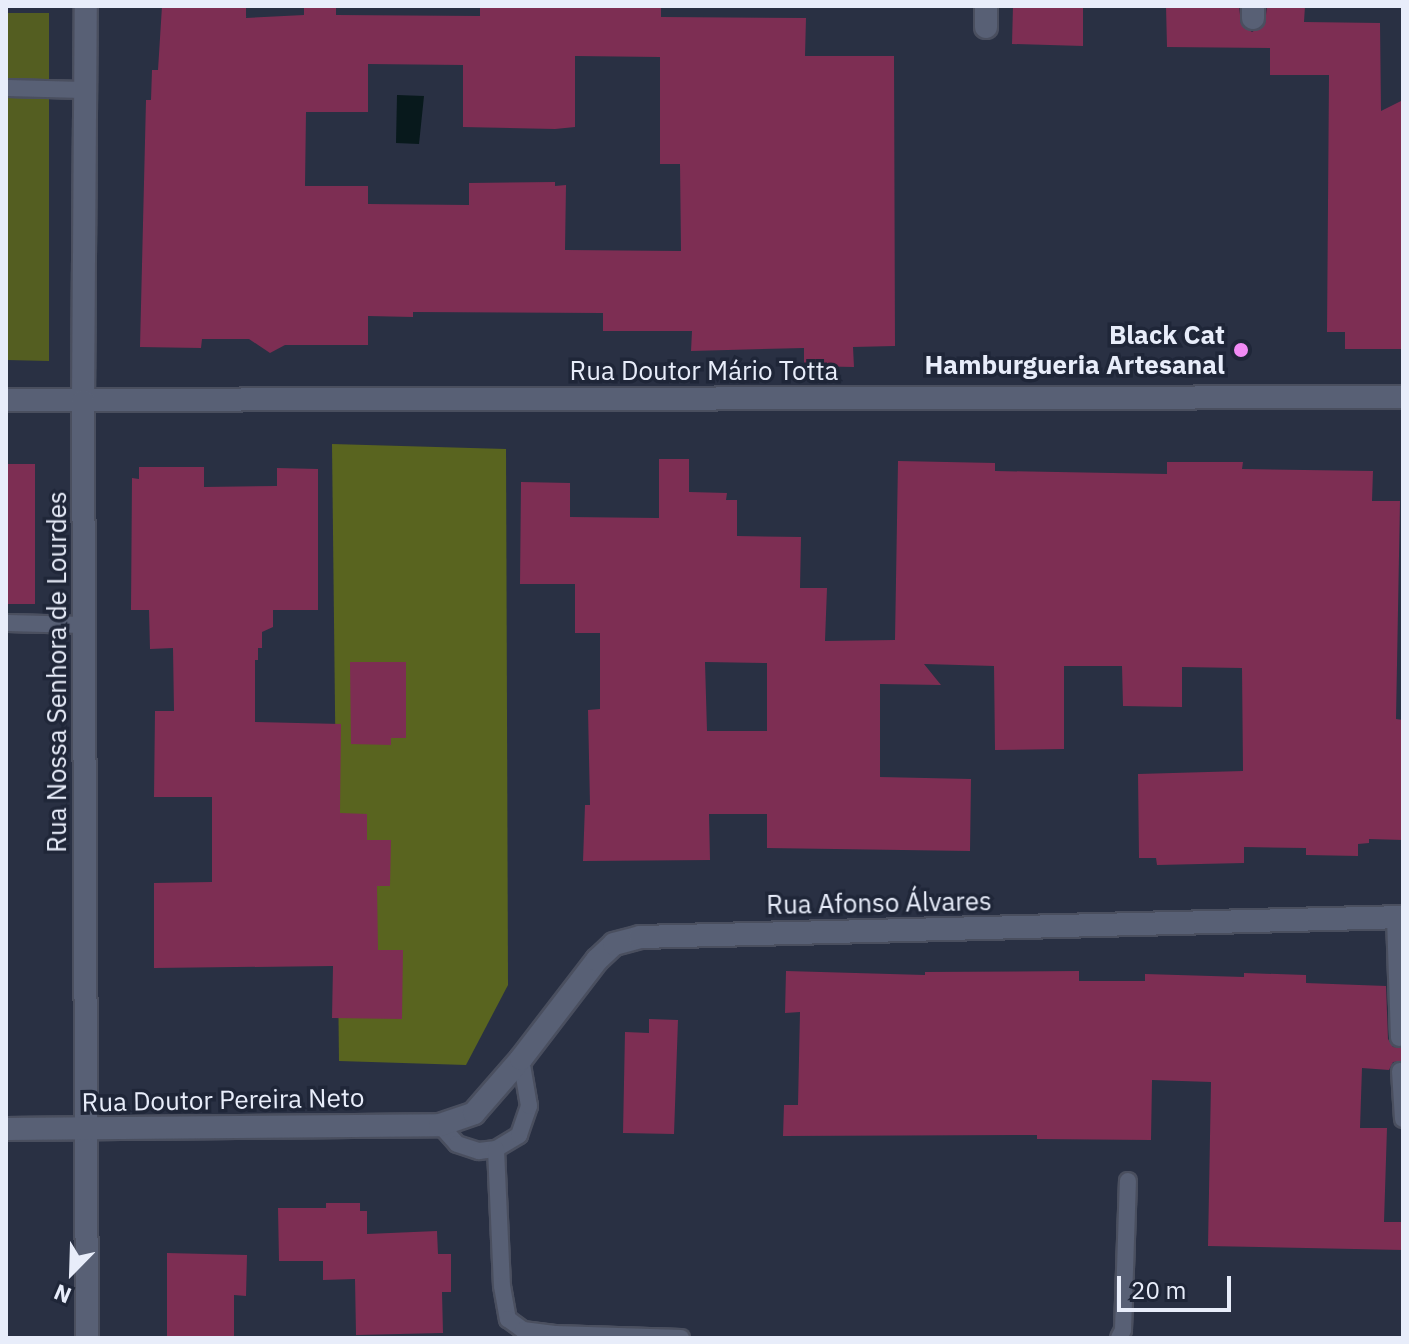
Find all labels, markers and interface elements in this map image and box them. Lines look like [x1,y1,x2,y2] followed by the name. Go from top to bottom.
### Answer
[925,319,1225,380] place label: Black Cat Hamburgueria Artesanal
[1232,341,1250,359] marker: Black Cat Hamburgueria Artesanal
[570,355,838,387] street label: Rua Doutor Mário Totta
[41,491,73,853] street label: Rua Nossa Senhora de Lourdes
[766,885,992,921] street label: Rua Afonso Álvares
[81,1082,365,1118] street label: Rua Doutor Pereira Neto
[32,1232,112,1312] north arrow
[1121,1260,1235,1310] scale bar
[1131,1274,1186,1306] text: 20 m
[49,1278,75,1311] text: N

